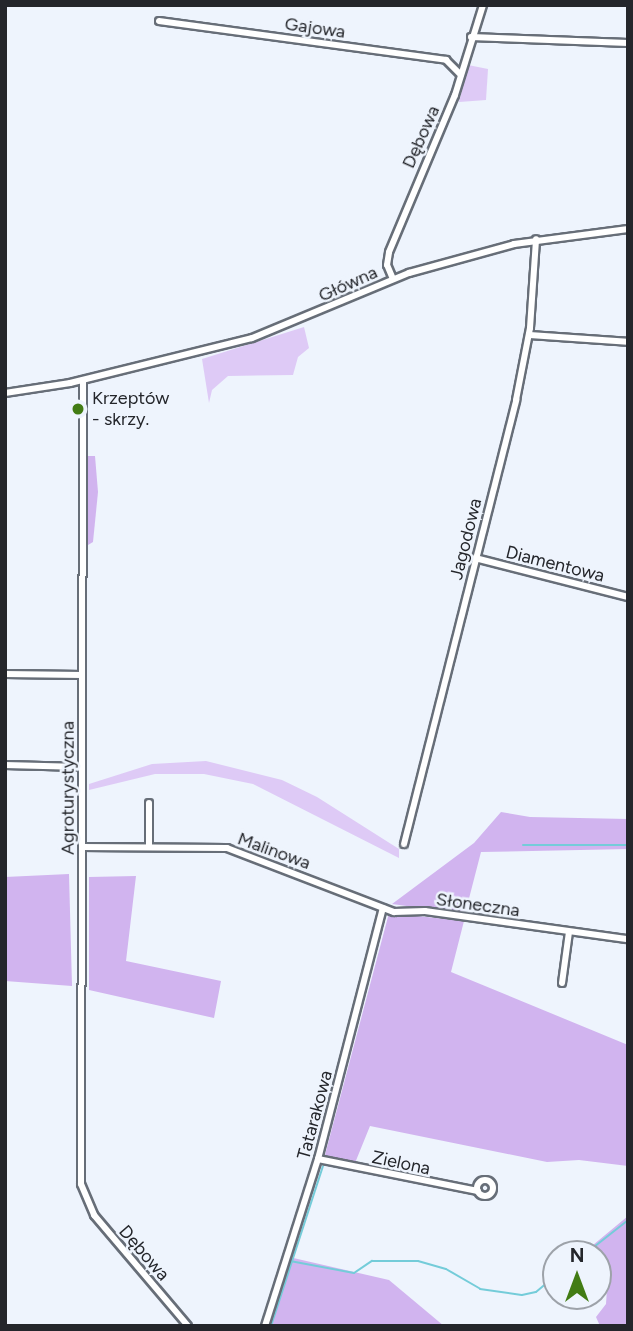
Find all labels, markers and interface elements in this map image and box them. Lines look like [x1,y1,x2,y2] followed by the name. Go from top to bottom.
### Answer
[283,13,347,43] street label: Gajowa
[398,102,444,172] street label: Dębowa
[315,261,381,307] street label: Główna
[92,388,169,430] place label: Krzeptów - skrzy.
[70,401,86,417] marker: Krzeptów - skrzy.
[445,496,487,582] street label: Jagodowa
[503,541,607,587] street label: Diamentowa
[57,721,79,855] street label: Agroturystyczna
[235,828,313,874] street label: Malinowa
[435,888,521,922] street label: Słoneczna
[293,1068,337,1162] street label: Tatarakowa
[370,1146,432,1180] street label: Zielona
[114,1221,174,1285] street label: Dębowa
[542,1240,612,1310] north arrow
[570,1244,584,1267] text: N

